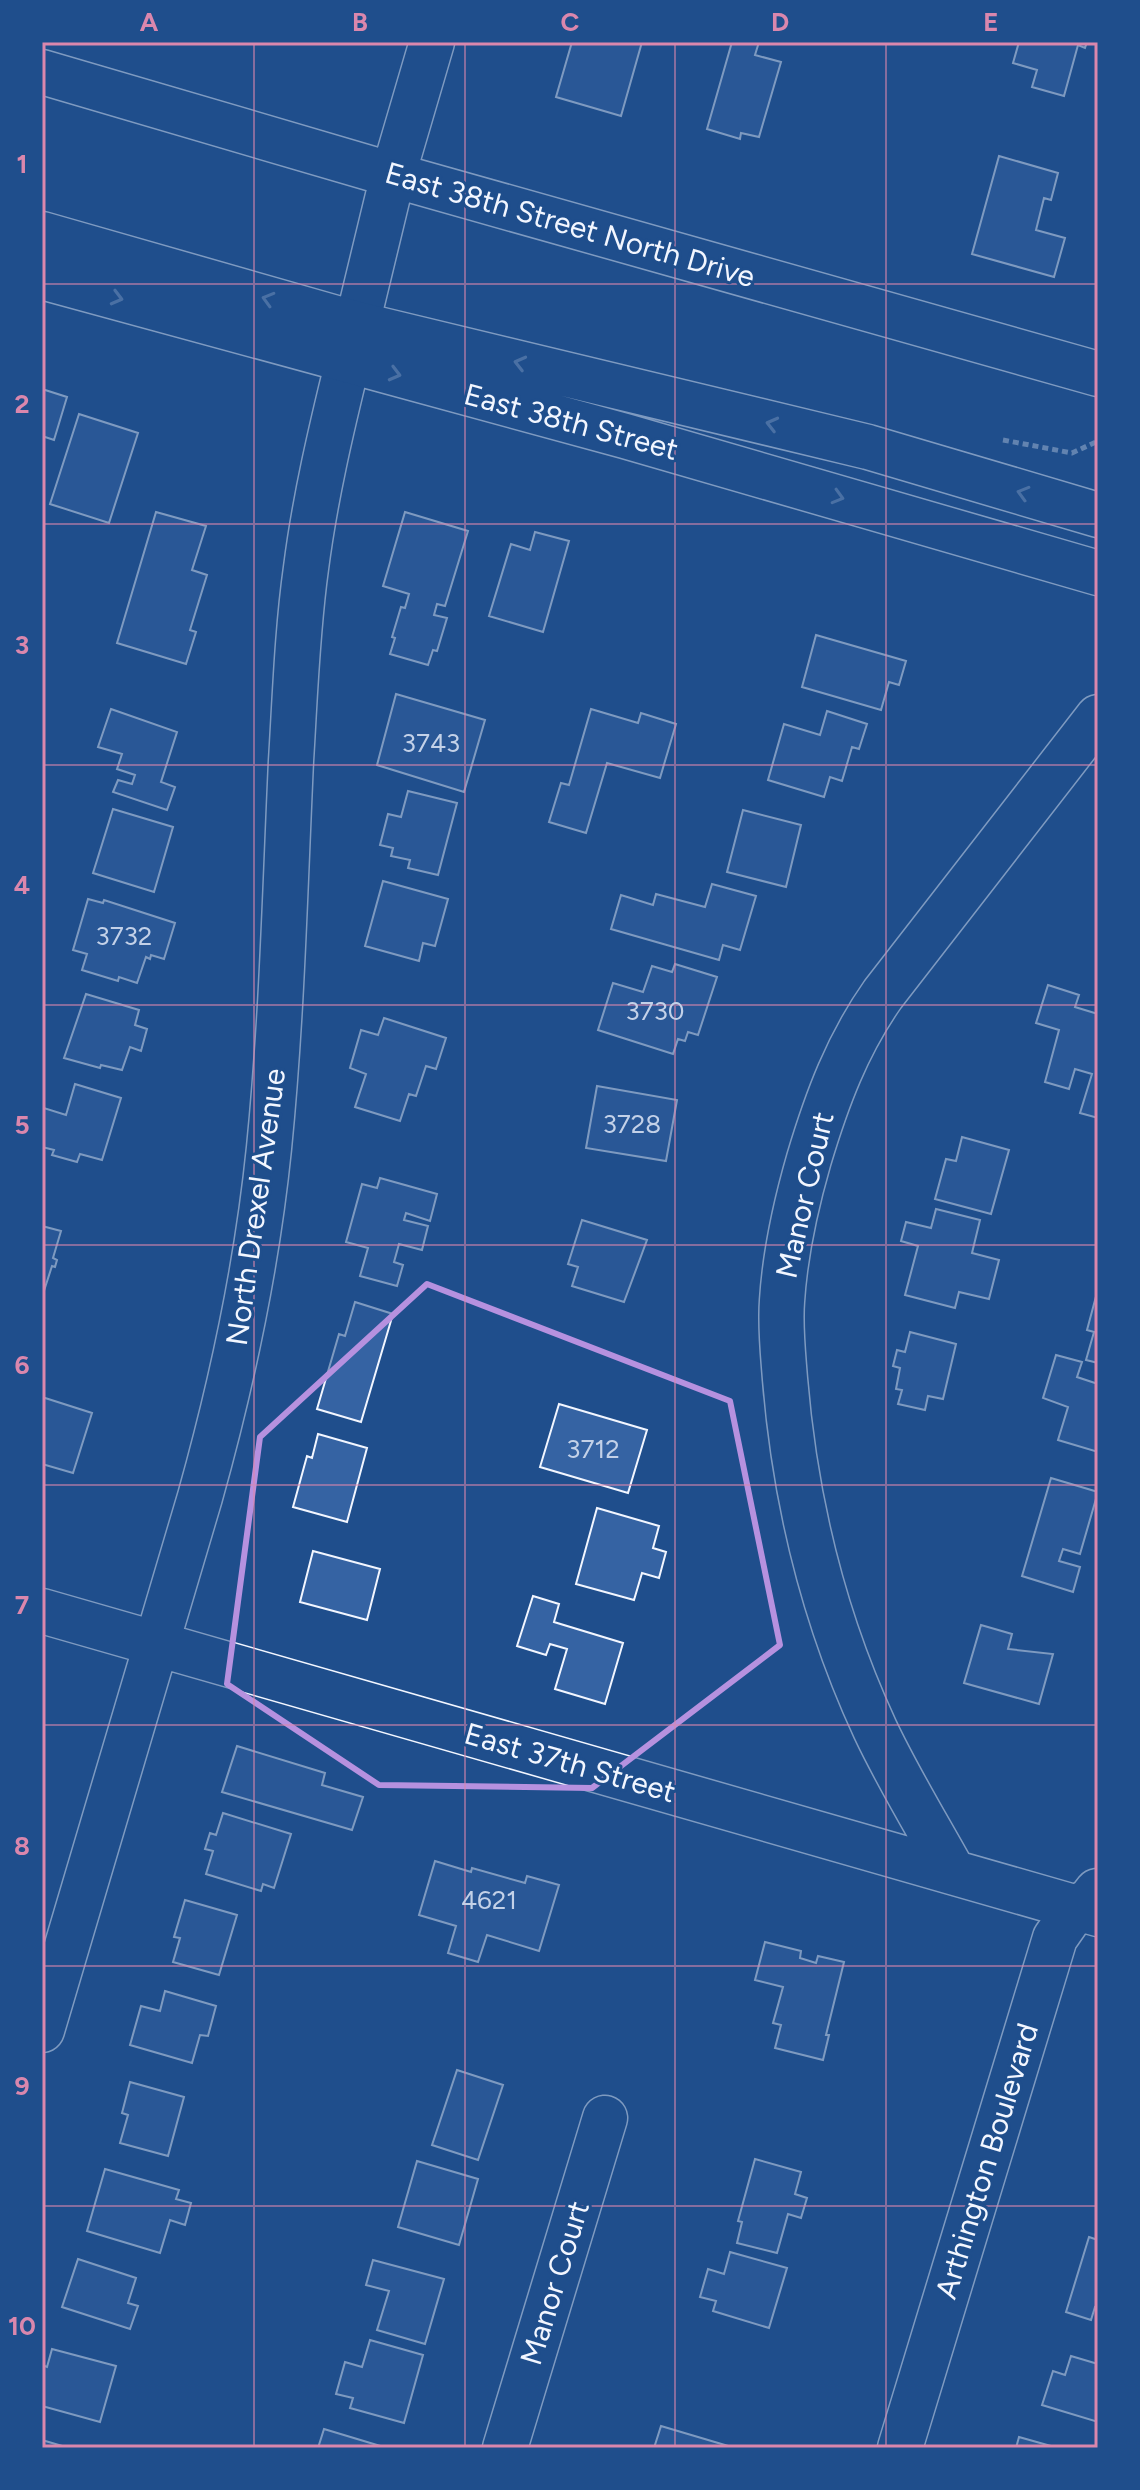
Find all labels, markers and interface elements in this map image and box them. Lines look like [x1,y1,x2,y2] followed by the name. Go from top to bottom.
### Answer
[140,6,159,38] text: A
[352,6,368,38] text: B
[561,6,580,38] text: C
[771,6,789,38] text: D
[983,6,999,38] text: E
[17,148,27,180] text: 1
[381,154,759,295] street label: East 38th Street North Drive
[110,288,124,305] one-way arrow
[261,291,275,308] one-way arrow
[513,356,527,373] one-way arrow
[387,364,401,381] one-way arrow
[460,375,682,468] street label: East 38th Street
[14,388,30,420] text: 2
[766,417,780,434] one-way arrow
[1017,486,1031,502] one-way arrow
[831,488,845,504] one-way arrow
[15,629,29,661] text: 3
[402,727,460,759] house number: 3743
[14,869,30,901] text: 4
[96,920,152,952] house number: 3732
[626,995,684,1027] house number: 3730
[218,1066,293,1348] street label: North Drexel Avenue
[603,1108,661,1140] house number: 3728
[767,1108,842,1282] street label: Manor Court
[14,1109,30,1141] text: 5
[14,1349,30,1381] text: 6
[566,1433,620,1465] house number: 3712
[15,1589,29,1621] text: 7
[460,1715,680,1810] street label: East 37th Street
[14,1830,30,1862] text: 8
[461,1884,517,1916] house number: 4621
[927,2019,1046,2303] street label: Arthington Boulevard
[14,2070,30,2102] text: 9
[512,2196,597,2369] street label: Manor Court
[8,2310,36,2342] text: 10

